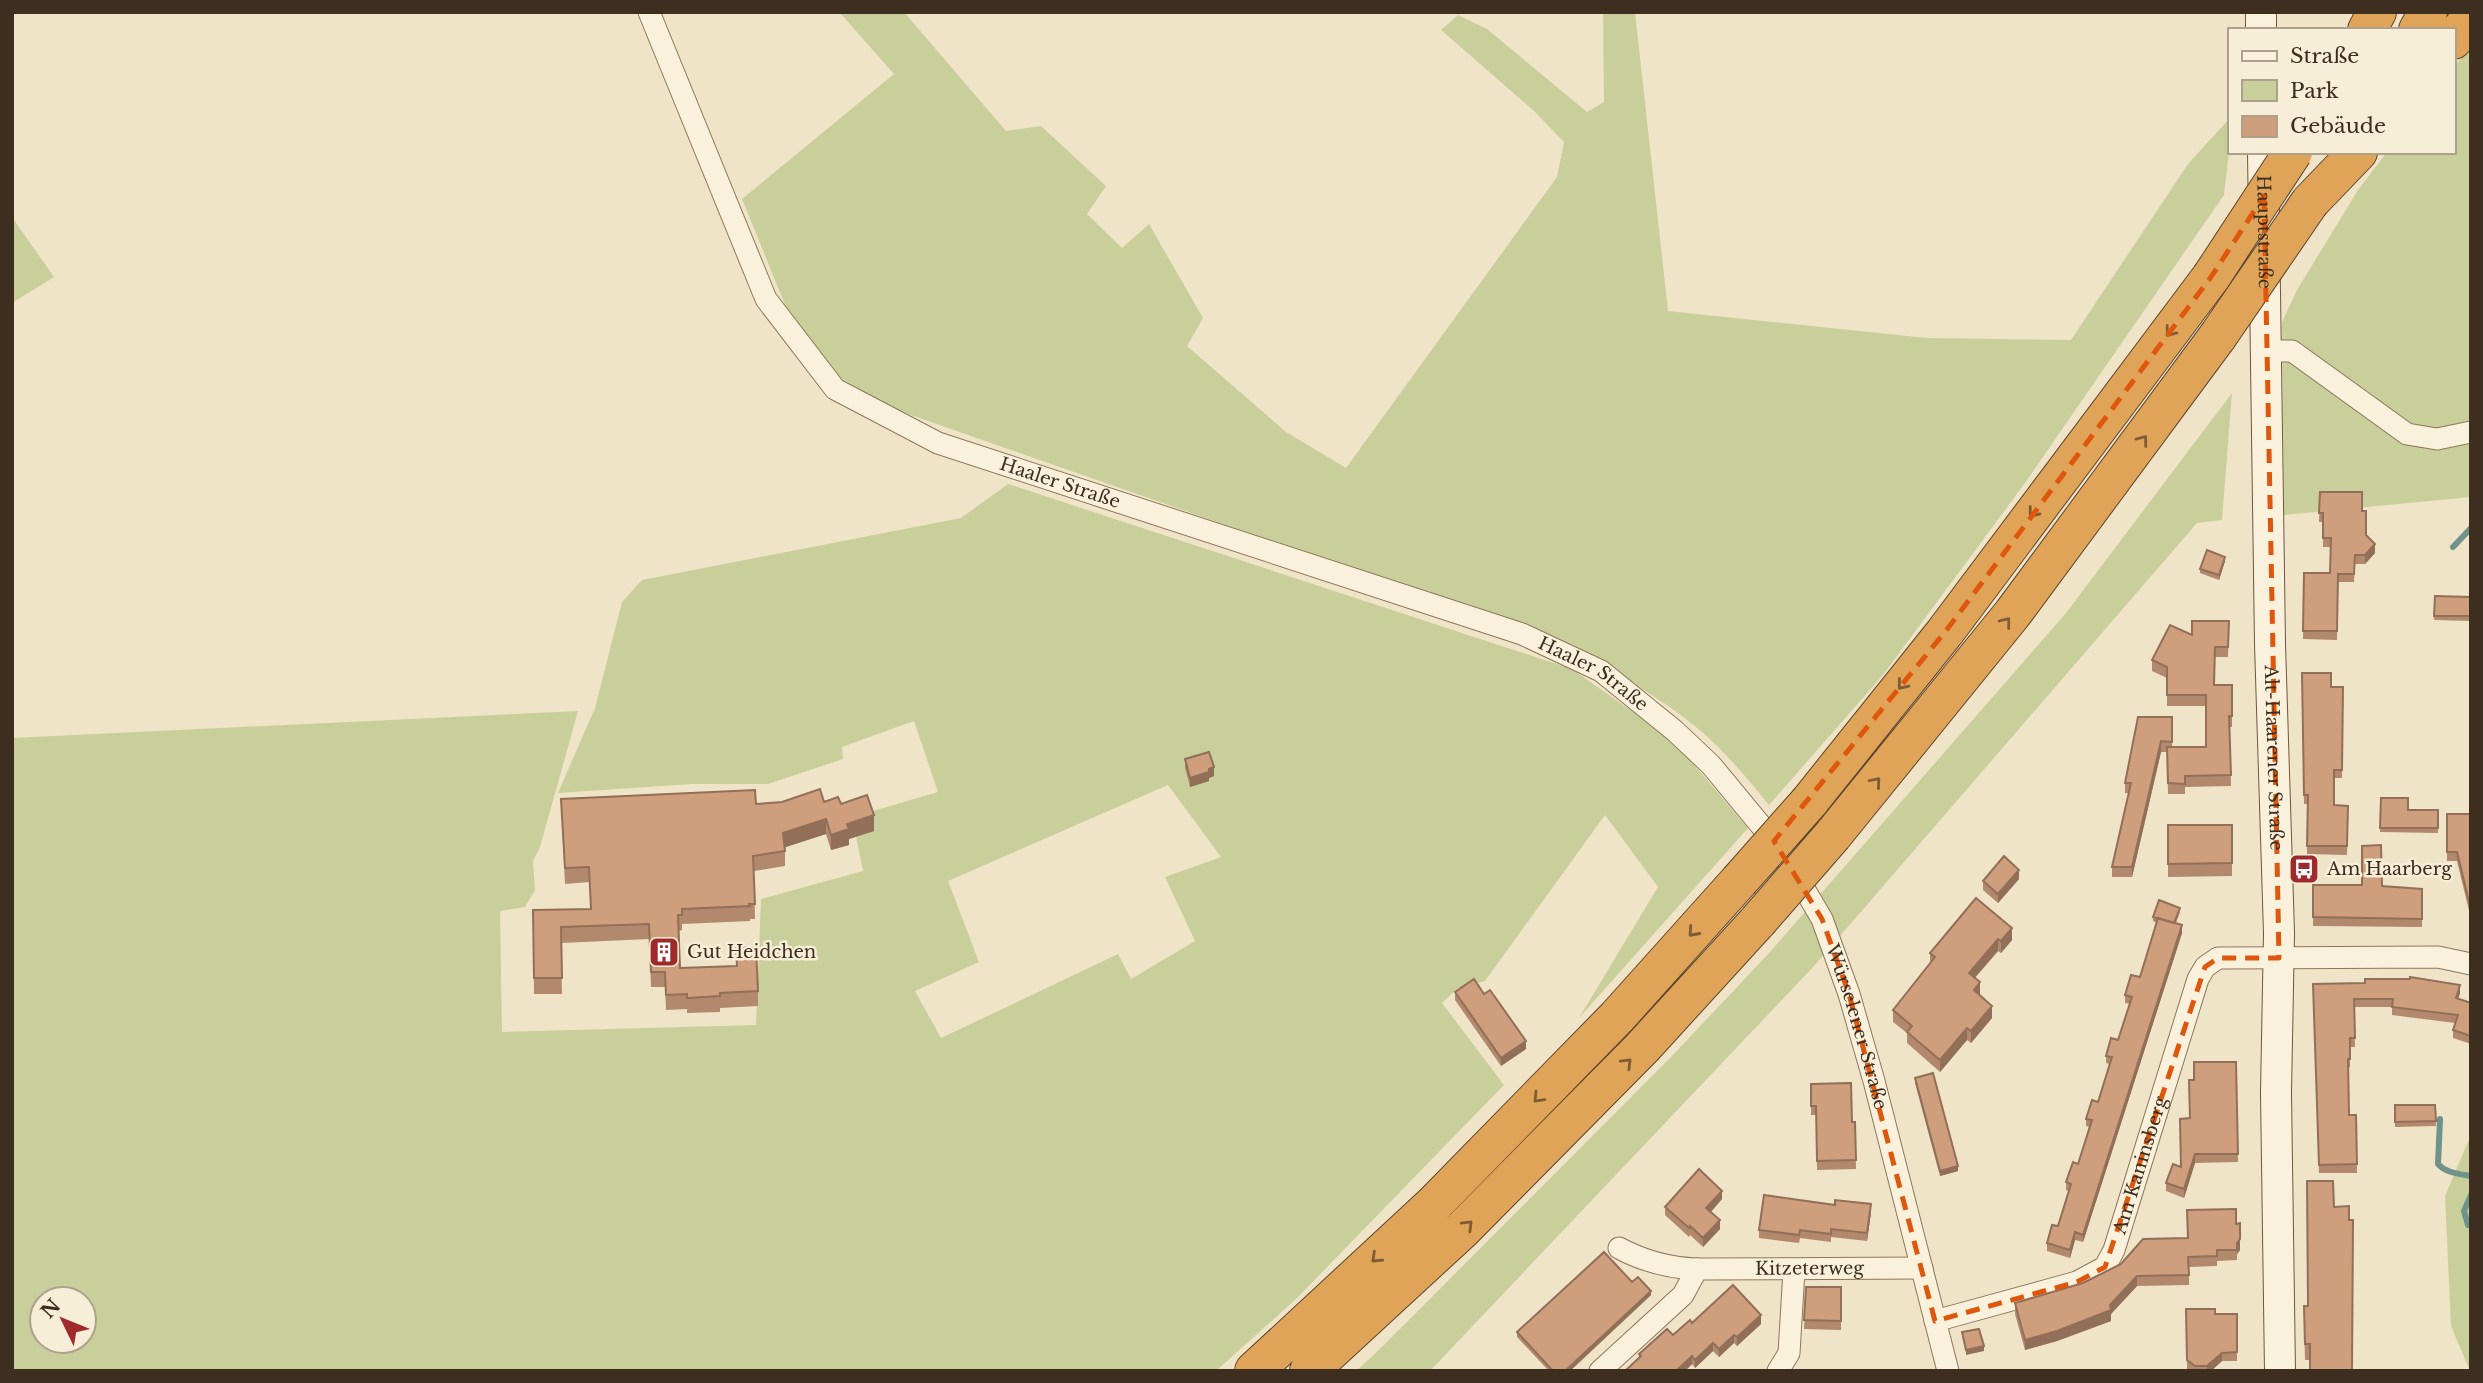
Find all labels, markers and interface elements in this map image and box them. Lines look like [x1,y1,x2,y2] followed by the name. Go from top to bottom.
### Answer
[2228,28,2455,154] legend
[2290,43,2359,69] text: Straße
[2290,78,2339,104] text: Park
[2290,113,2386,139] text: Gebäude
[2252,175,2276,289] street label: Hauptstraße
[2166,324,2178,336] one-way arrow
[2135,435,2147,448] one-way arrow
[997,453,1123,513] street label: Haaler Straße
[2029,505,2042,518] one-way arrow
[1998,617,2011,629] one-way arrow
[1535,632,1653,716] street label: Haaler Straße
[2260,664,2287,851] street label: Alt-Haarener Straße
[1898,678,1911,690] one-way arrow
[1868,777,1881,790] one-way arrow
[2287,852,2321,886] bus stop icon: Am Haarberg
[2326,858,2452,880] place label: Am Haarberg
[1689,924,1702,937] one-way arrow
[647,935,681,969] building icon: Gut Heidchen
[1821,940,1892,1112] street label: Würselener Straße
[687,941,816,963] place label: Gut Heidchen
[1619,1058,1632,1071] one-way arrow
[1533,1089,1546,1102] one-way arrow
[2108,1093,2172,1238] street label: Am Kaninsberg
[1459,1220,1472,1233] one-way arrow
[1371,1249,1384,1262] one-way arrow
[1755,1257,1864,1280] street label: Kitzeterweg
[28,1285,98,1355] north arrow
[36,1294,66,1323] text: N

